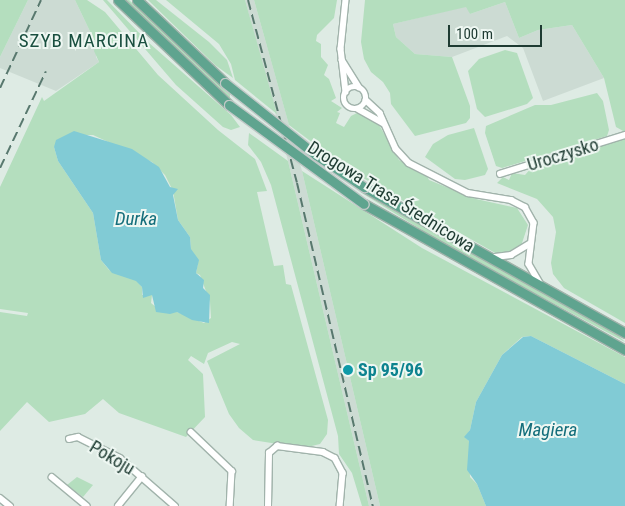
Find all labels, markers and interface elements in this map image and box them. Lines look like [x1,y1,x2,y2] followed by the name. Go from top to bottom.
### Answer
[450,15,544,47] scale bar
[456,25,493,43] text: 100 m
[17,30,151,52] district label: SZYB MARCINA
[525,134,601,176] street label: Uroczysko
[303,137,479,257] street label: Drogowa Trasa Średnicowa
[115,208,157,230] water label: Durka
[358,359,423,381] place label: Sp 95/96
[342,364,354,376] marker: Sp 95/96
[519,419,577,441] water label: Magiera
[86,436,138,480] street label: Pokoju

